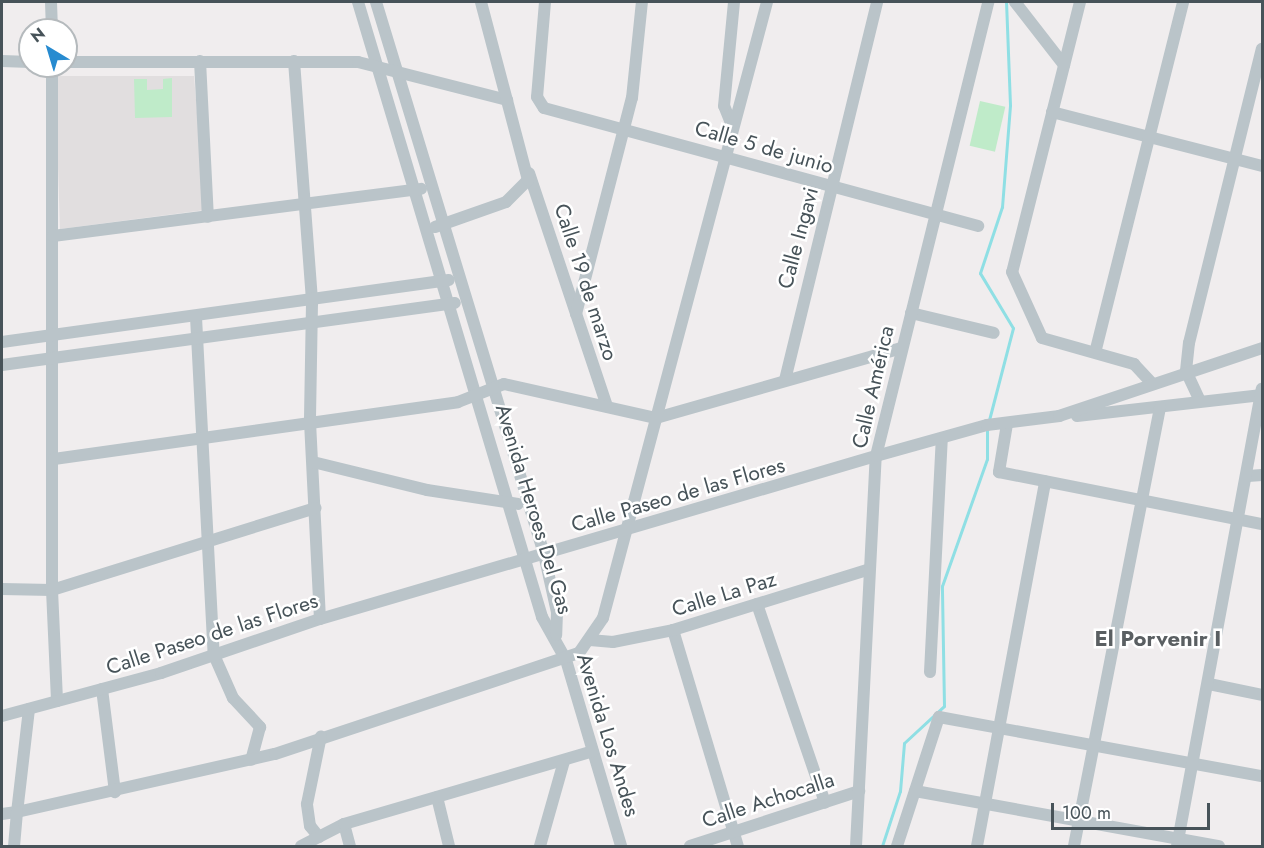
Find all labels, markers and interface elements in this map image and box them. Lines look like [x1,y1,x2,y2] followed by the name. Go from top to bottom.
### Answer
[18,18,78,78] north arrow
[26,22,50,48] text: N
[692,115,836,179] street label: Calle 5 de junio
[772,184,824,292] street label: Calle Ingavi
[549,200,623,364] street label: Calle 19 de marzo
[847,323,899,451] street label: Calle América
[490,401,578,617] street label: Avenida Heroes Del Gas
[568,452,788,538] street label: Calle Paseo de las Flores
[669,566,779,622] street label: Calle La Paz
[103,588,321,680] street label: Calle Paseo de las Flores
[1095,626,1221,652] district label: El Porvenir I
[571,650,645,820] street label: Avenida Los Andes
[699,767,837,833] street label: Calle Achocalla
[1054,791,1213,829] scale bar
[1062,800,1111,826] text: 100 m

